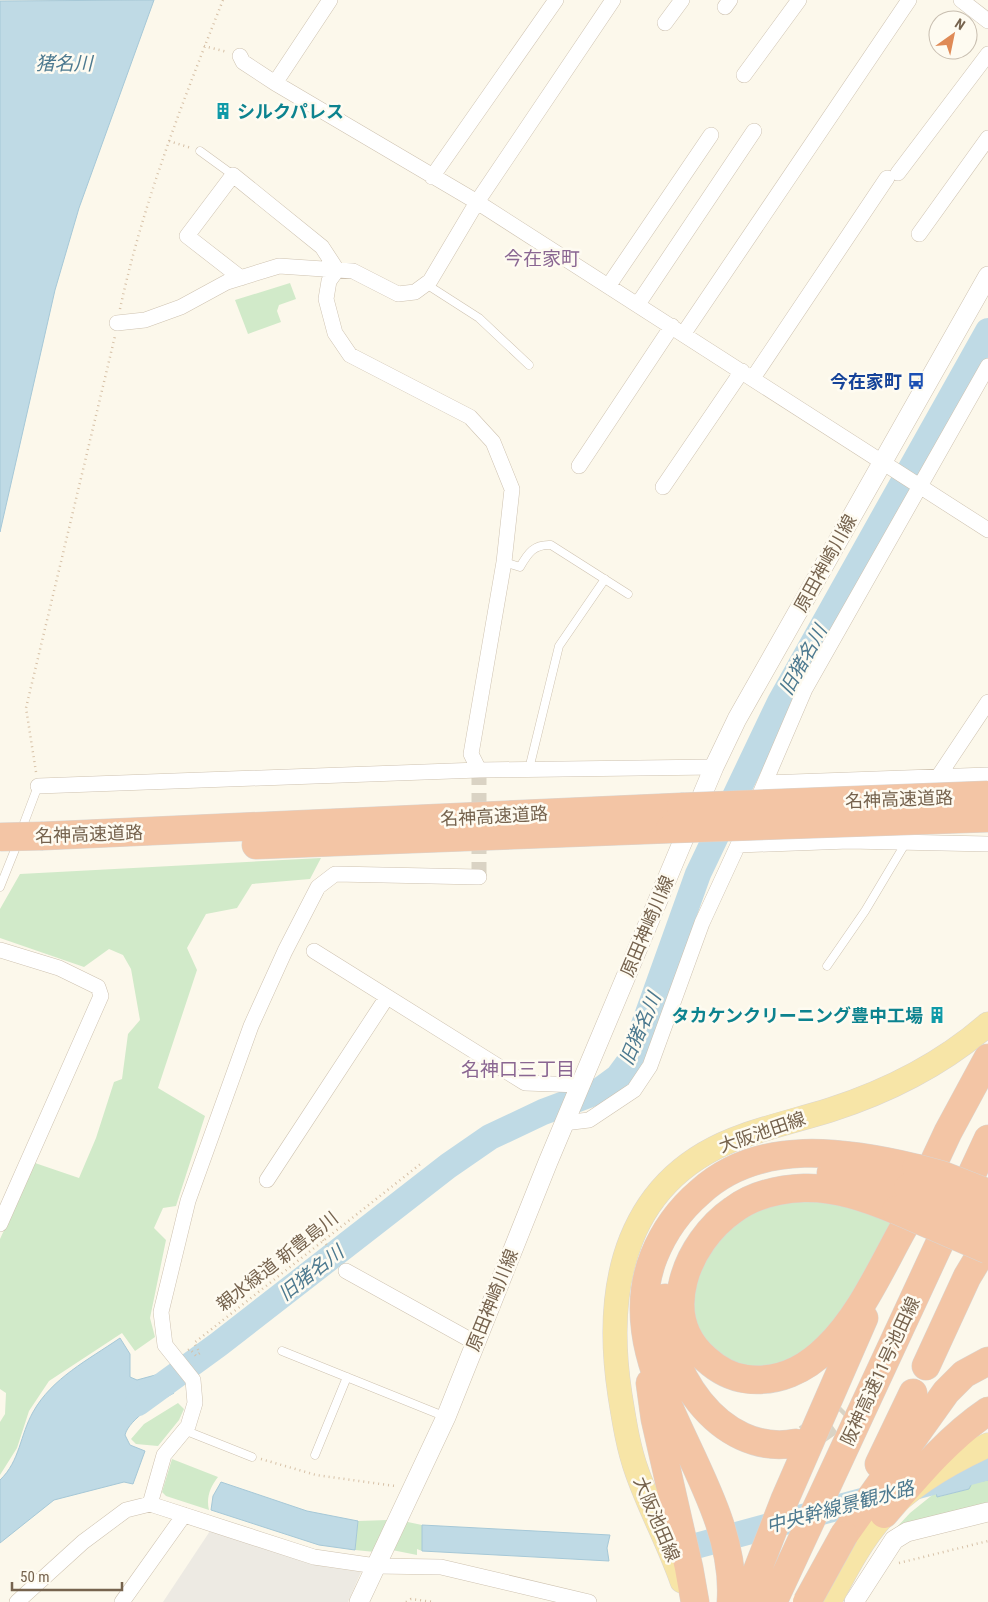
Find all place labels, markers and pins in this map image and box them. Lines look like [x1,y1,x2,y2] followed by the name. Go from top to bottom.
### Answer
[213,101,233,121] building icon: シルクパレス
[237,101,344,122] place label: シルクパレス
[830,371,902,392] place label: 今在家町
[906,371,926,391] bus stop icon: 今在家町
[672,1005,923,1026] place label: タカケンクリーニング豊中工場
[927,1005,947,1025] building icon: タカケンクリーニング豊中工場

